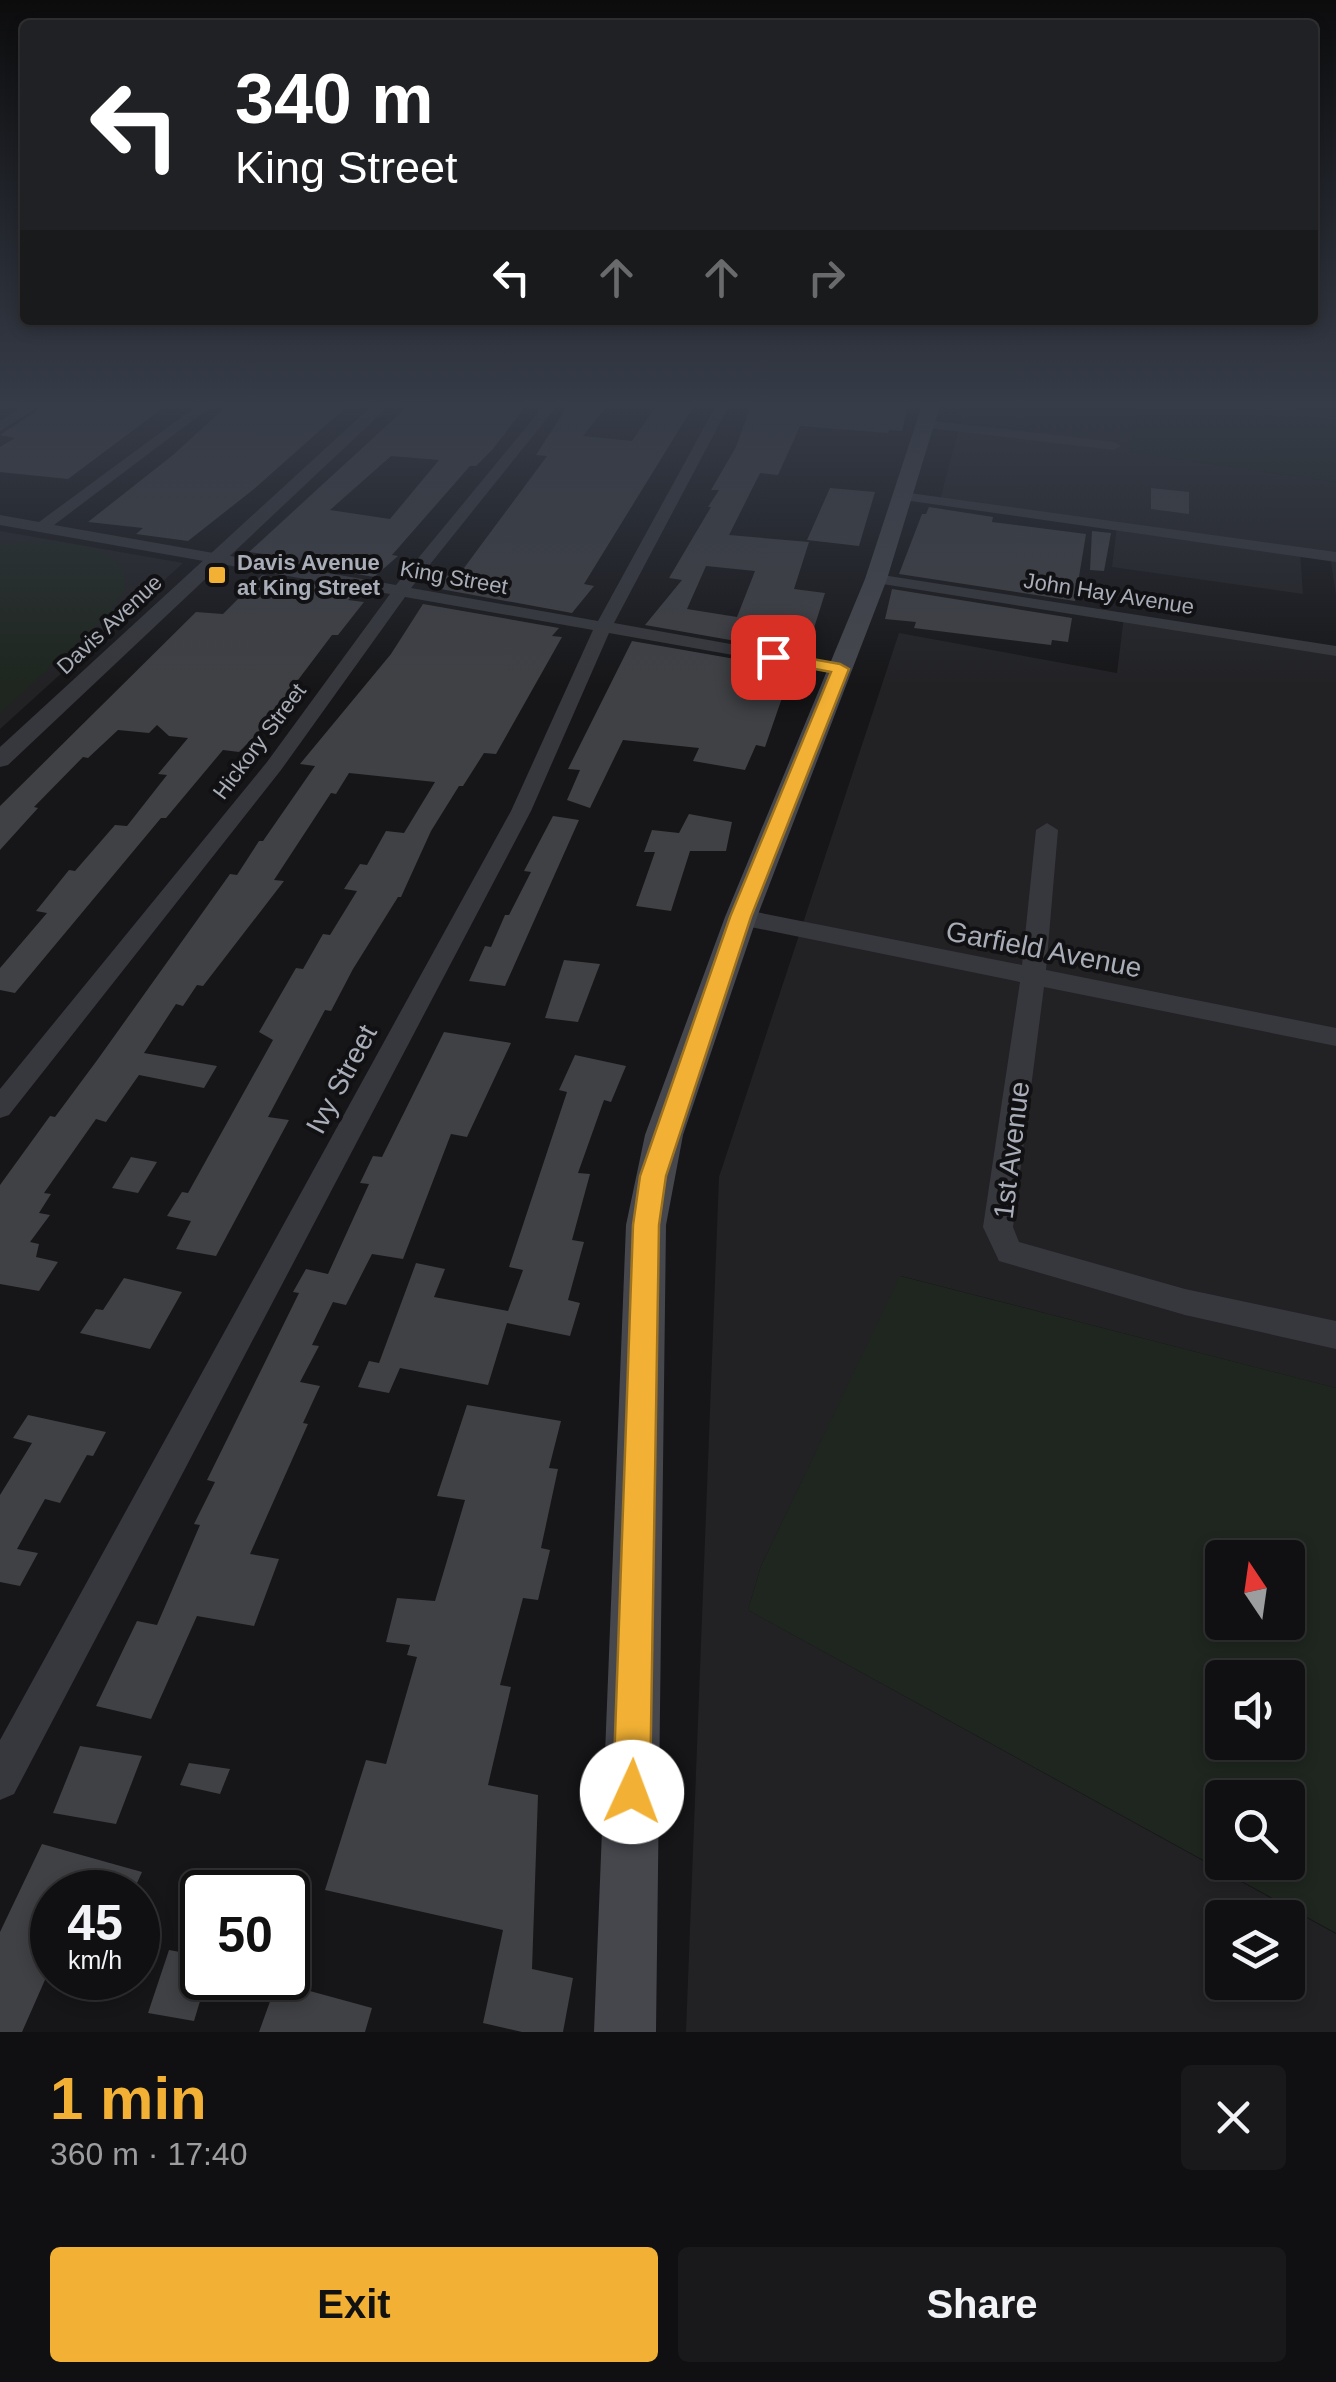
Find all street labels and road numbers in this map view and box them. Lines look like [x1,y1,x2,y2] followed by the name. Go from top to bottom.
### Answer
[398,556,510,599] street label: King Street
[1022,568,1196,619] street label: John Hay Avenue
[52,569,167,679] street label: Davis Avenue
[208,679,311,804] street label: Hickory Street
[943,915,1144,984] street label: Garfield Avenue
[300,1020,383,1139] street label: Ivy Street
[988,1080,1035,1220] street label: 1st Avenue

